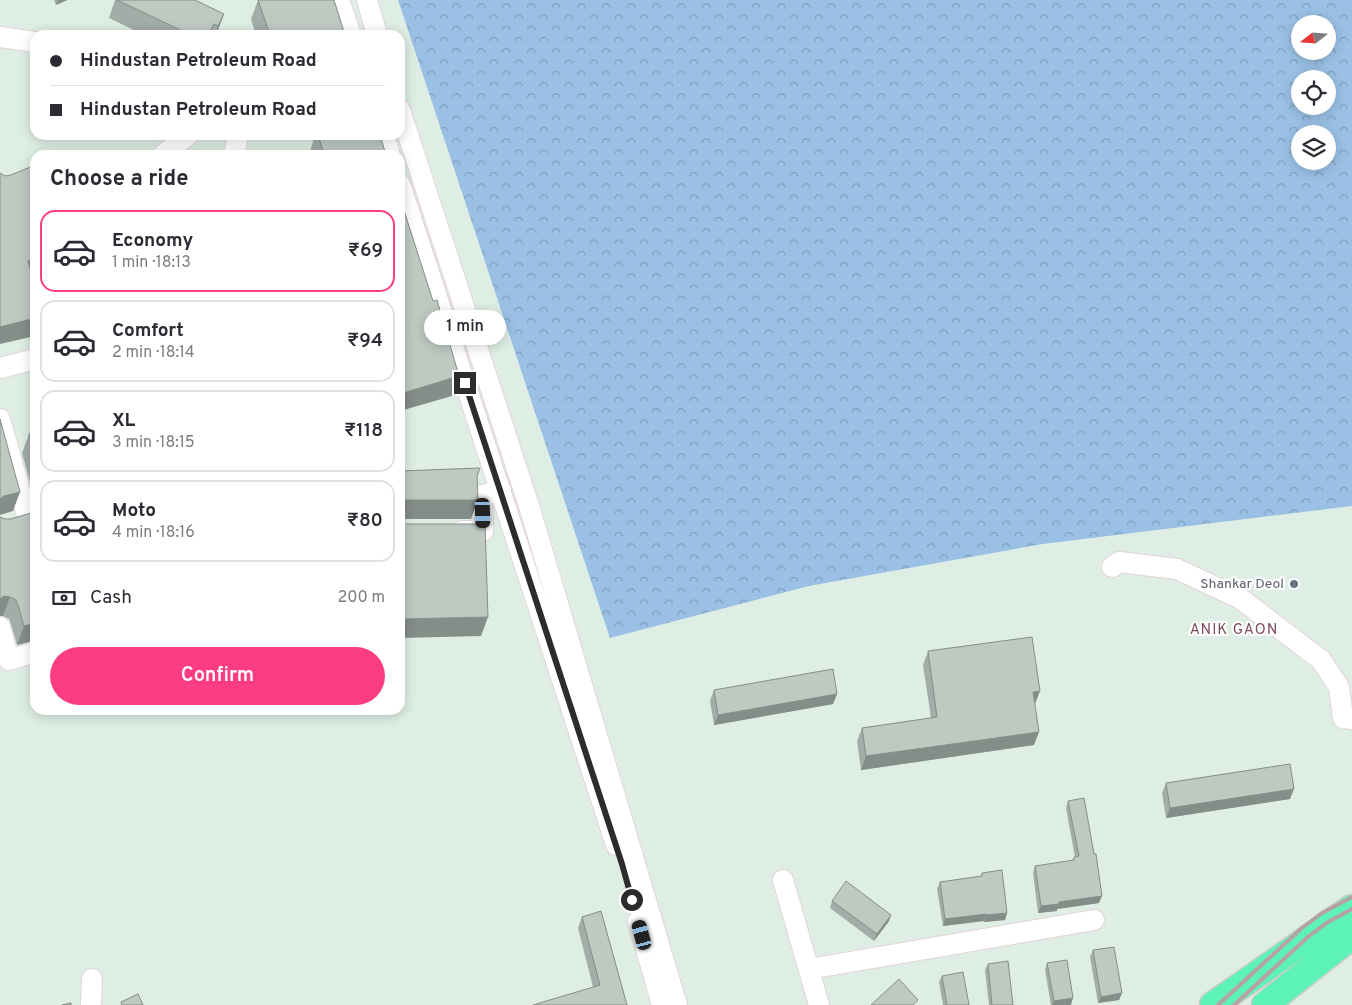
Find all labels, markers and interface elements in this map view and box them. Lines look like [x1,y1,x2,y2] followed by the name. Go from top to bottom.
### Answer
[1291,15,1336,60] north arrow
[1291,15,1336,170] map controls
[80,49,317,73] text: Hindustan Petroleum Road
[1291,70,1336,115] button: locate
[80,98,317,122] text: Hindustan Petroleum Road
[1291,125,1336,170] button: layers
[50,166,188,193] text: Choose a ride
[52,229,97,274] icon: car
[112,229,193,253] text: Economy
[348,239,383,263] text: ₹69
[112,253,191,273] text: 1 min · 18:13
[424,310,506,346] callout: 1 min
[446,317,484,337] text: 1 min
[52,319,97,364] icon: car
[112,319,184,343] text: Comfort
[347,329,383,353] text: ₹94
[112,343,195,363] text: 2 min · 18:14
[454,372,476,394] route end
[52,409,97,454] icon: car
[112,409,135,433] text: XL
[344,419,383,443] text: ₹118
[112,433,195,453] text: 3 min · 18:15
[474,498,491,528] car
[52,499,97,544] icon: car
[112,499,156,523] text: Moto
[347,509,383,533] text: ₹80
[112,523,195,543] text: 4 min · 18:16
[1200,576,1284,593] place label: Shankar Deol
[1288,578,1300,590] marker: Shankar Deol
[50,584,78,612] icon: cash
[90,586,132,610] text: Cash
[337,588,385,608] text: 200 m
[1190,621,1278,640] district label: ANIK GAON
[50,647,385,705] button: Confirm
[621,889,643,911] route start
[630,919,653,951] car

